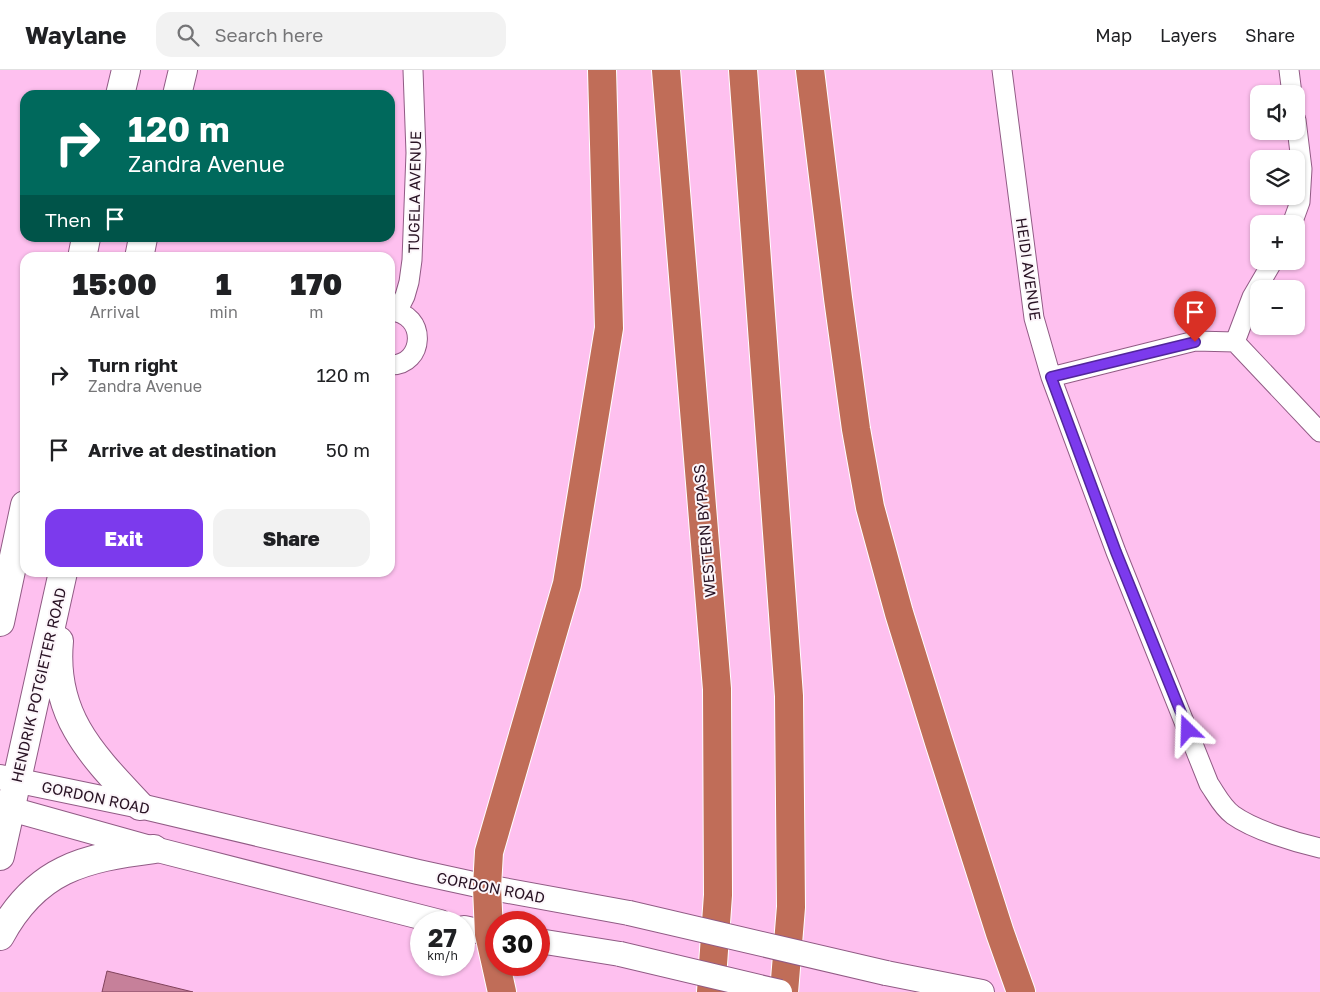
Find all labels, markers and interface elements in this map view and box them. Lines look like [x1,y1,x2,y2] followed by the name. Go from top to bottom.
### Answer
[156,12,506,57] search box
[25,20,126,49] text: Waylane
[174,21,202,49] icon: search
[214,23,323,46] text: Search here
[1095,24,1132,46] text: Map
[1160,24,1217,46] text: Layers
[1245,24,1295,46] text: Share
[1250,85,1305,335] map controls
[1250,85,1305,140] button: sound
[128,108,230,150] text: 120 m
[45,110,110,175] icon: right
[404,131,424,253] street label: TUGELA AVENUE
[128,150,285,177] text: Zandra Avenue
[1250,150,1305,205] button: layers
[101,205,129,233] icon: arrive
[45,208,91,231] text: Then
[1250,215,1305,270] button: +
[1013,216,1045,322] street label: HEIDI AVENUE
[73,266,157,302] text: 15:00
[216,266,232,302] text: 1
[290,266,342,302] text: 170
[1250,280,1305,335] button: −
[1174,291,1216,342] pin
[1181,298,1209,326] icon: arrive
[90,302,140,322] text: Arrival
[209,302,238,322] text: min
[309,302,323,322] text: m
[88,353,178,376] text: Turn right
[45,361,73,389] icon: right
[316,363,370,386] text: 120 m
[88,376,202,396] text: Zandra Avenue
[45,436,73,464] icon: arrive
[88,438,276,461] text: Arrive at destination
[326,438,370,461] text: 50 m
[689,464,719,598] street label: WESTERN BYPASS
[45,509,203,567] button: Exit
[213,509,370,567] button: Share
[7,586,69,784] street label: HENDRIK POTGIETER ROAD
[1161,703,1213,755] position arrow
[40,777,152,817] street label: GORDON ROAD
[435,868,547,906] street label: GORDON ROAD
[485,911,550,976] speed limit sign: 30
[428,922,457,953] text: 27
[427,948,458,963] text: km/h

